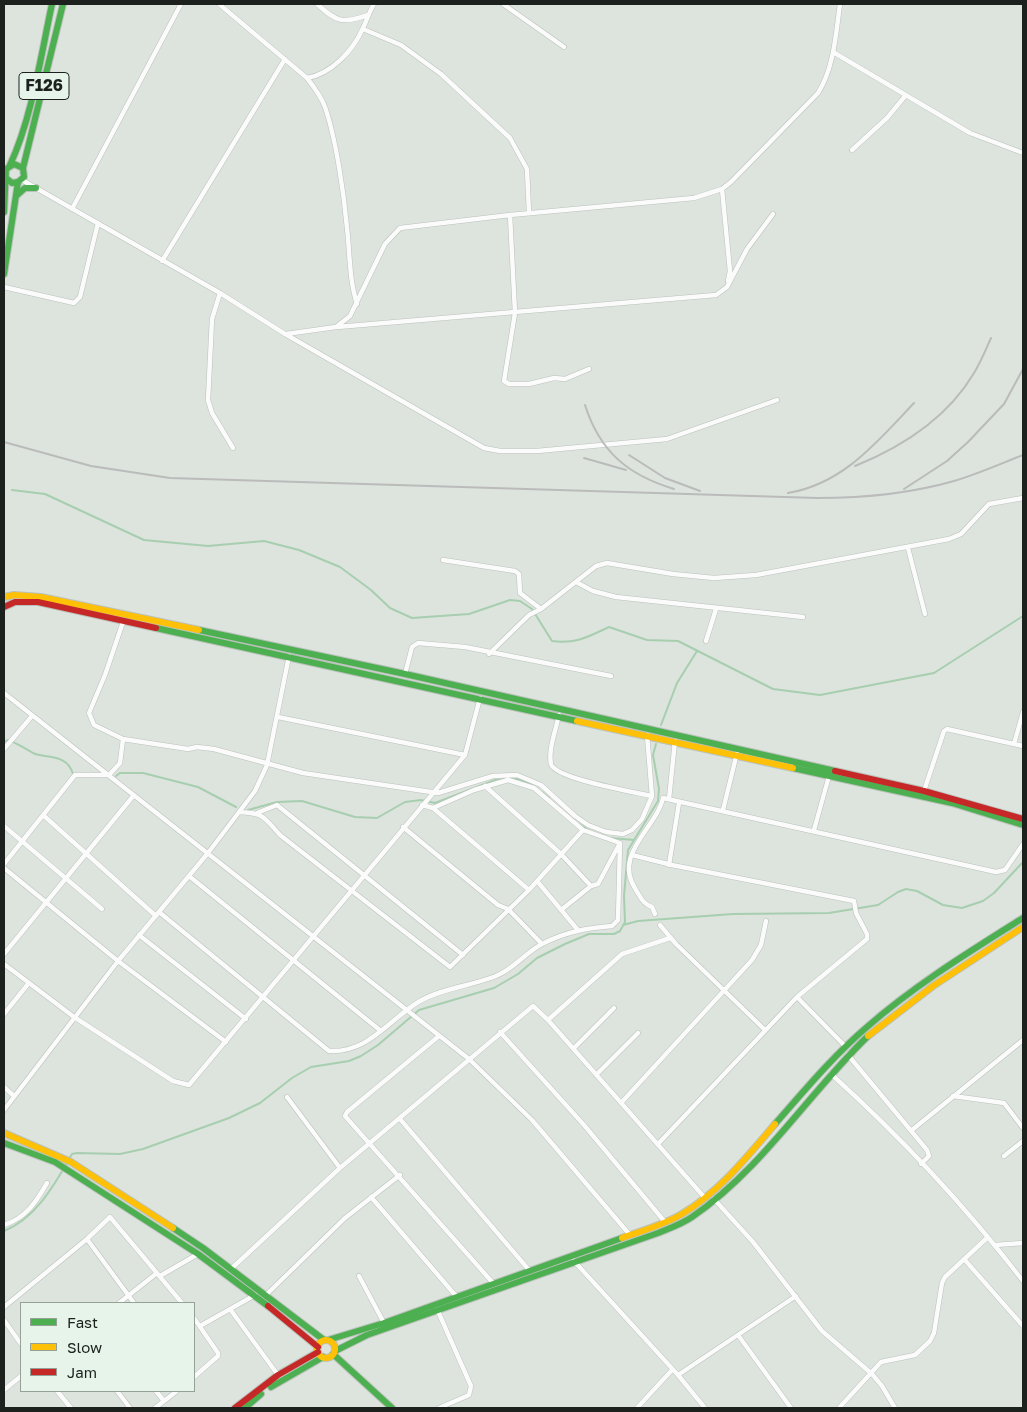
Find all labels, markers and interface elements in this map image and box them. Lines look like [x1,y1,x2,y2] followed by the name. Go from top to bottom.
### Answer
[19,72,69,100] road number: F126
[20,1302,195,1392] legend
[67,1313,98,1331] text: Fast
[67,1338,102,1356] text: Slow
[67,1363,97,1381] text: Jam

